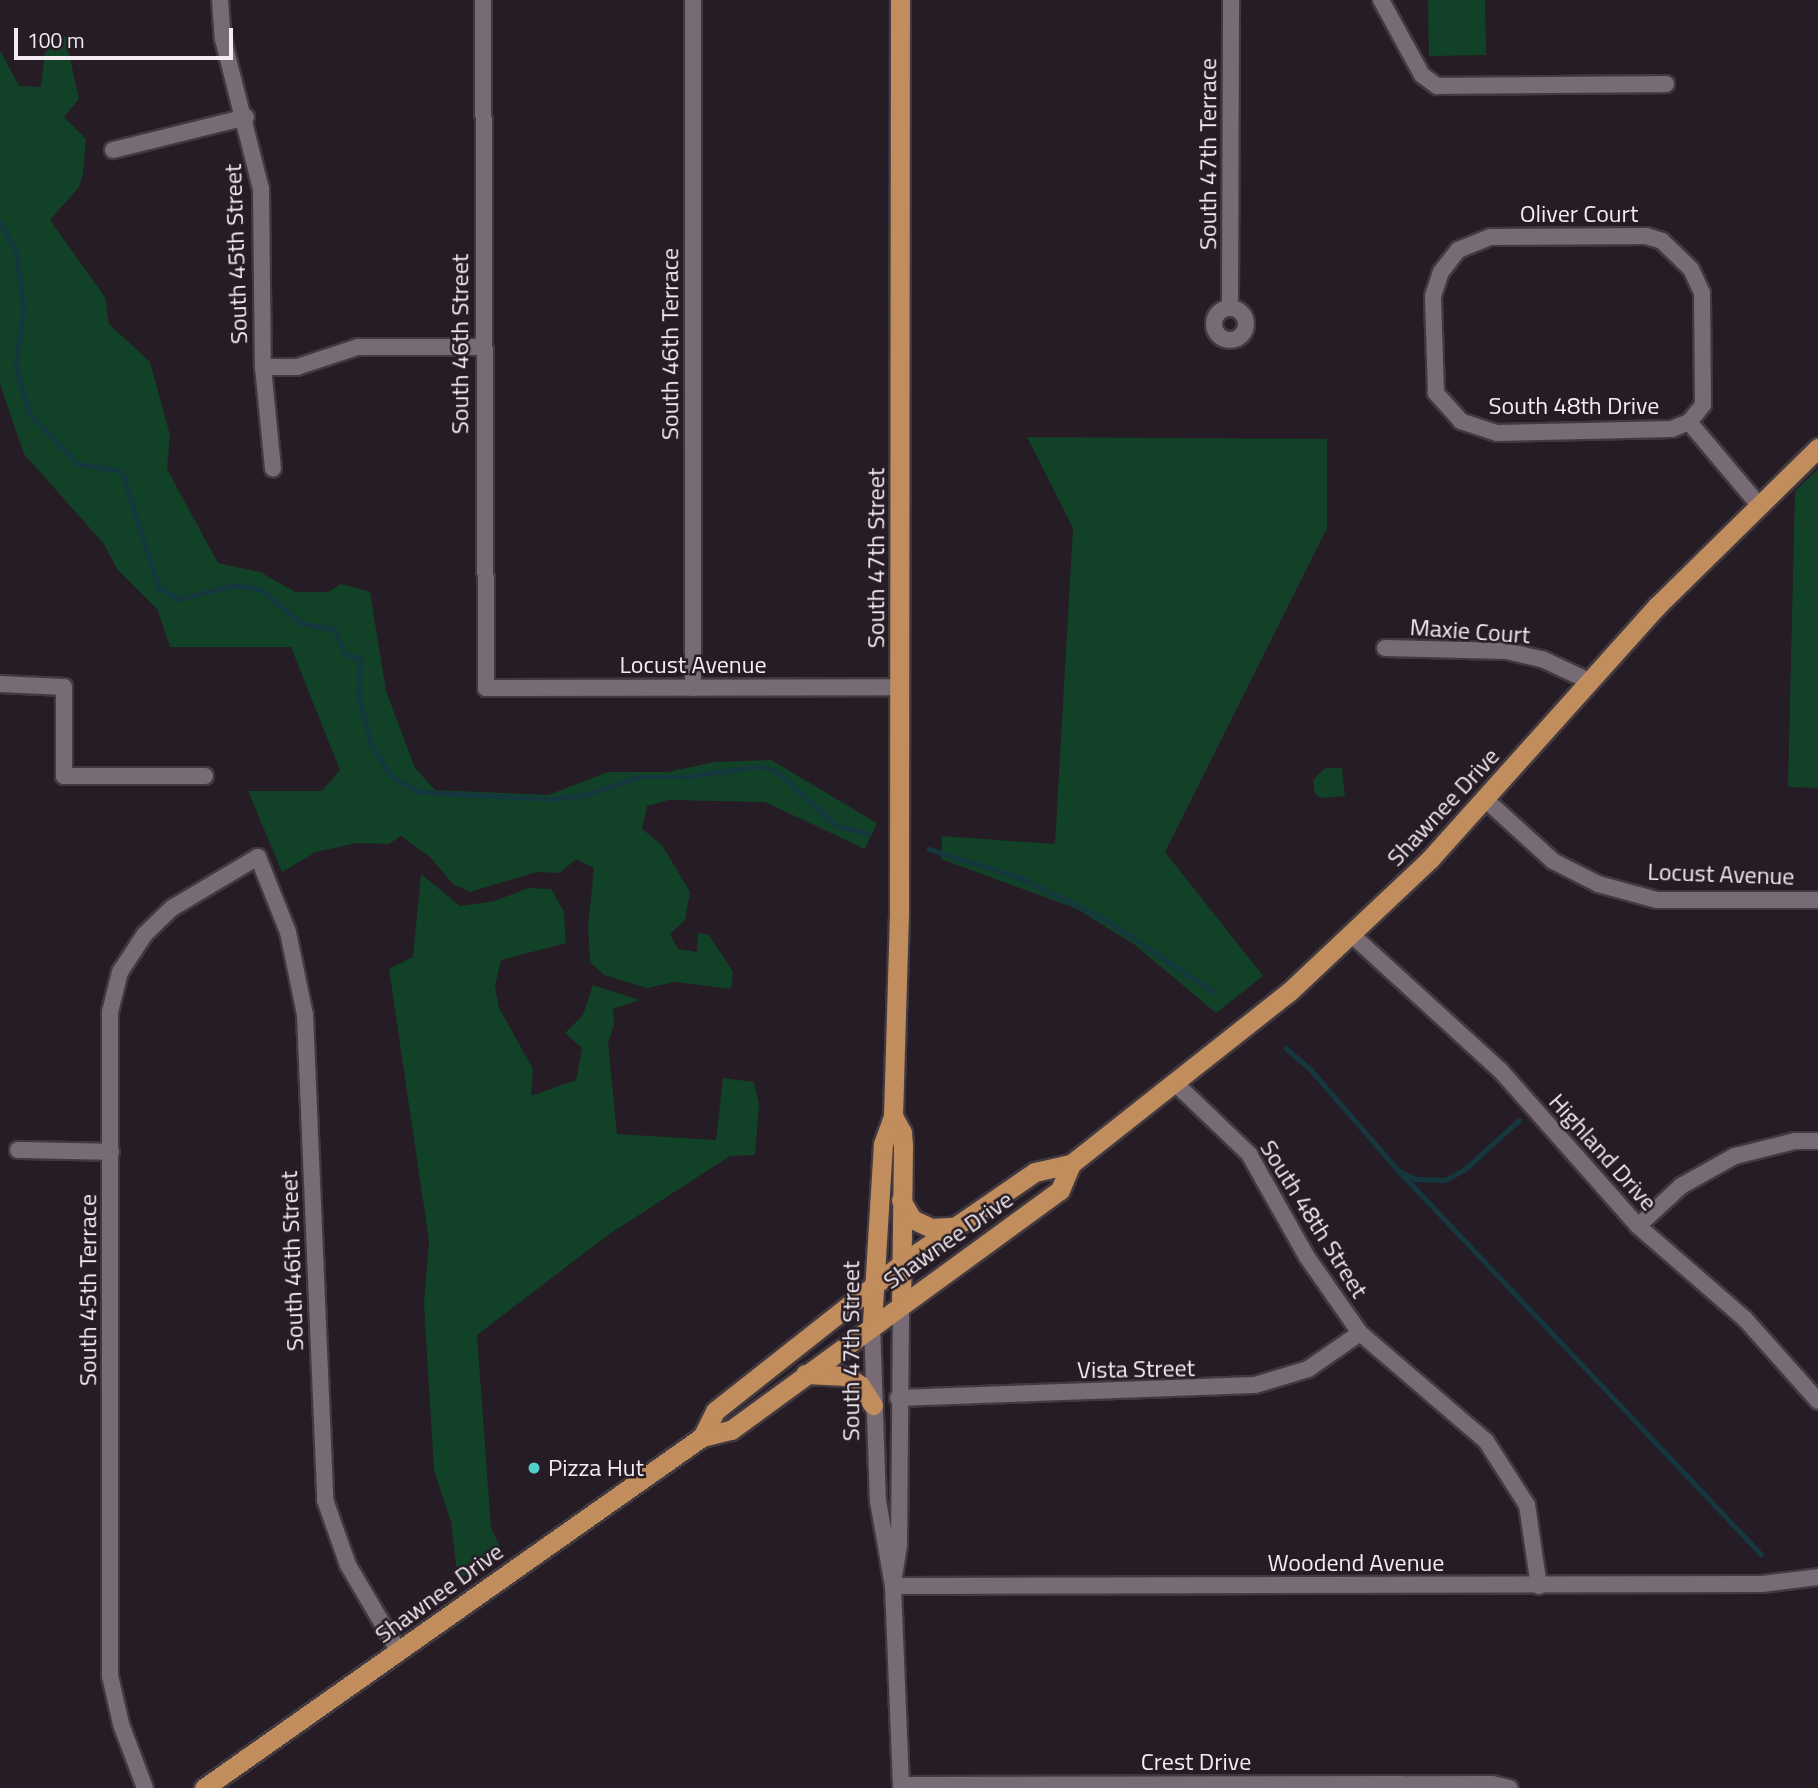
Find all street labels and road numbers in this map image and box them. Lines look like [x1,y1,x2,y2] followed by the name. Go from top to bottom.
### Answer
[1194,58,1222,250] street label: South 47th Terrace
[218,163,254,345] street label: South 45th Street
[1520,200,1638,228] street label: Oliver Court
[656,248,684,440] street label: South 46th Terrace
[446,254,474,434] street label: South 46th Street
[1489,392,1659,420] street label: South 48th Drive
[862,468,890,648] street label: South 47th Street
[1409,612,1531,650] street label: Maxie Court
[619,651,767,679] street label: Locust Avenue
[1381,742,1505,872] street label: Shawnee Drive
[1647,857,1795,891] street label: Locust Avenue
[1543,1088,1663,1216] street label: Highland Drive
[1254,1135,1374,1303] street label: South 48th Street
[274,1170,310,1352] street label: South 46th Street
[878,1185,1018,1295] street label: Shawnee Drive
[74,1194,102,1386] street label: South 45th Terrace
[837,1261,865,1441] street label: South 47th Street
[1077,1354,1195,1384] street label: Vista Street
[369,1537,509,1649] street label: Shawnee Drive
[1268,1549,1444,1577] street label: Woodend Avenue
[1141,1748,1251,1776] street label: Crest Drive

